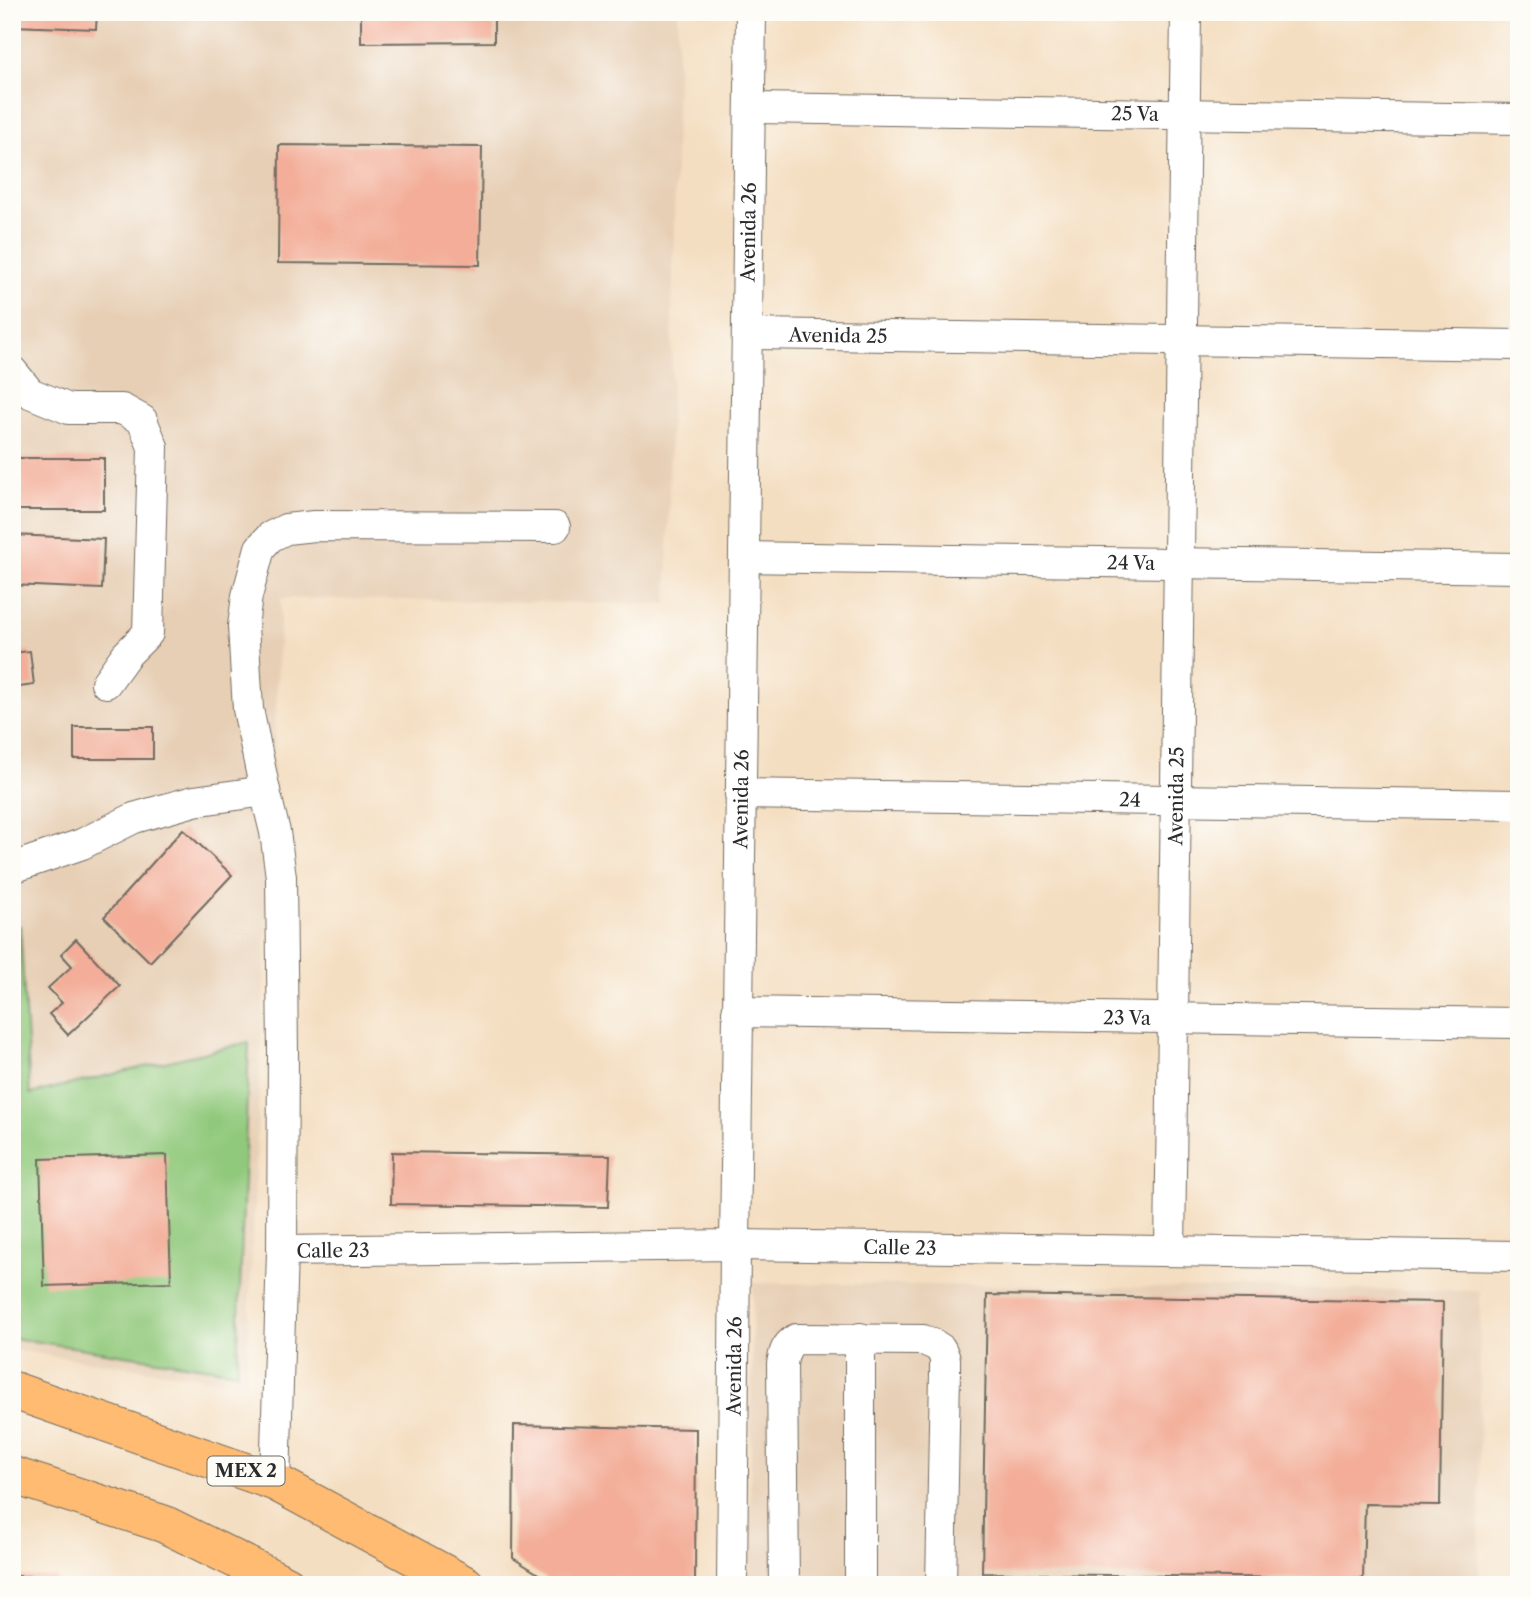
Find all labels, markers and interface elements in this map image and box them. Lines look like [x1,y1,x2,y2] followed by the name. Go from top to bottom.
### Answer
[1111,102,1159,126] street label: 25 Va
[736,182,761,283] street label: Avenida 26
[787,324,888,348] street label: Avenida 25
[1107,551,1155,575] street label: 24 Va
[1164,747,1189,847] street label: Avenida 25
[729,749,753,850] street label: Avenida 26
[1119,788,1141,812] street label: 24
[1103,1006,1151,1030] street label: 23 Va
[863,1236,937,1260] street label: Calle 23
[296,1239,370,1263] street label: Calle 23
[722,1316,746,1417] street label: Avenida 26
[208,1456,284,1486] road number: MEX 2

